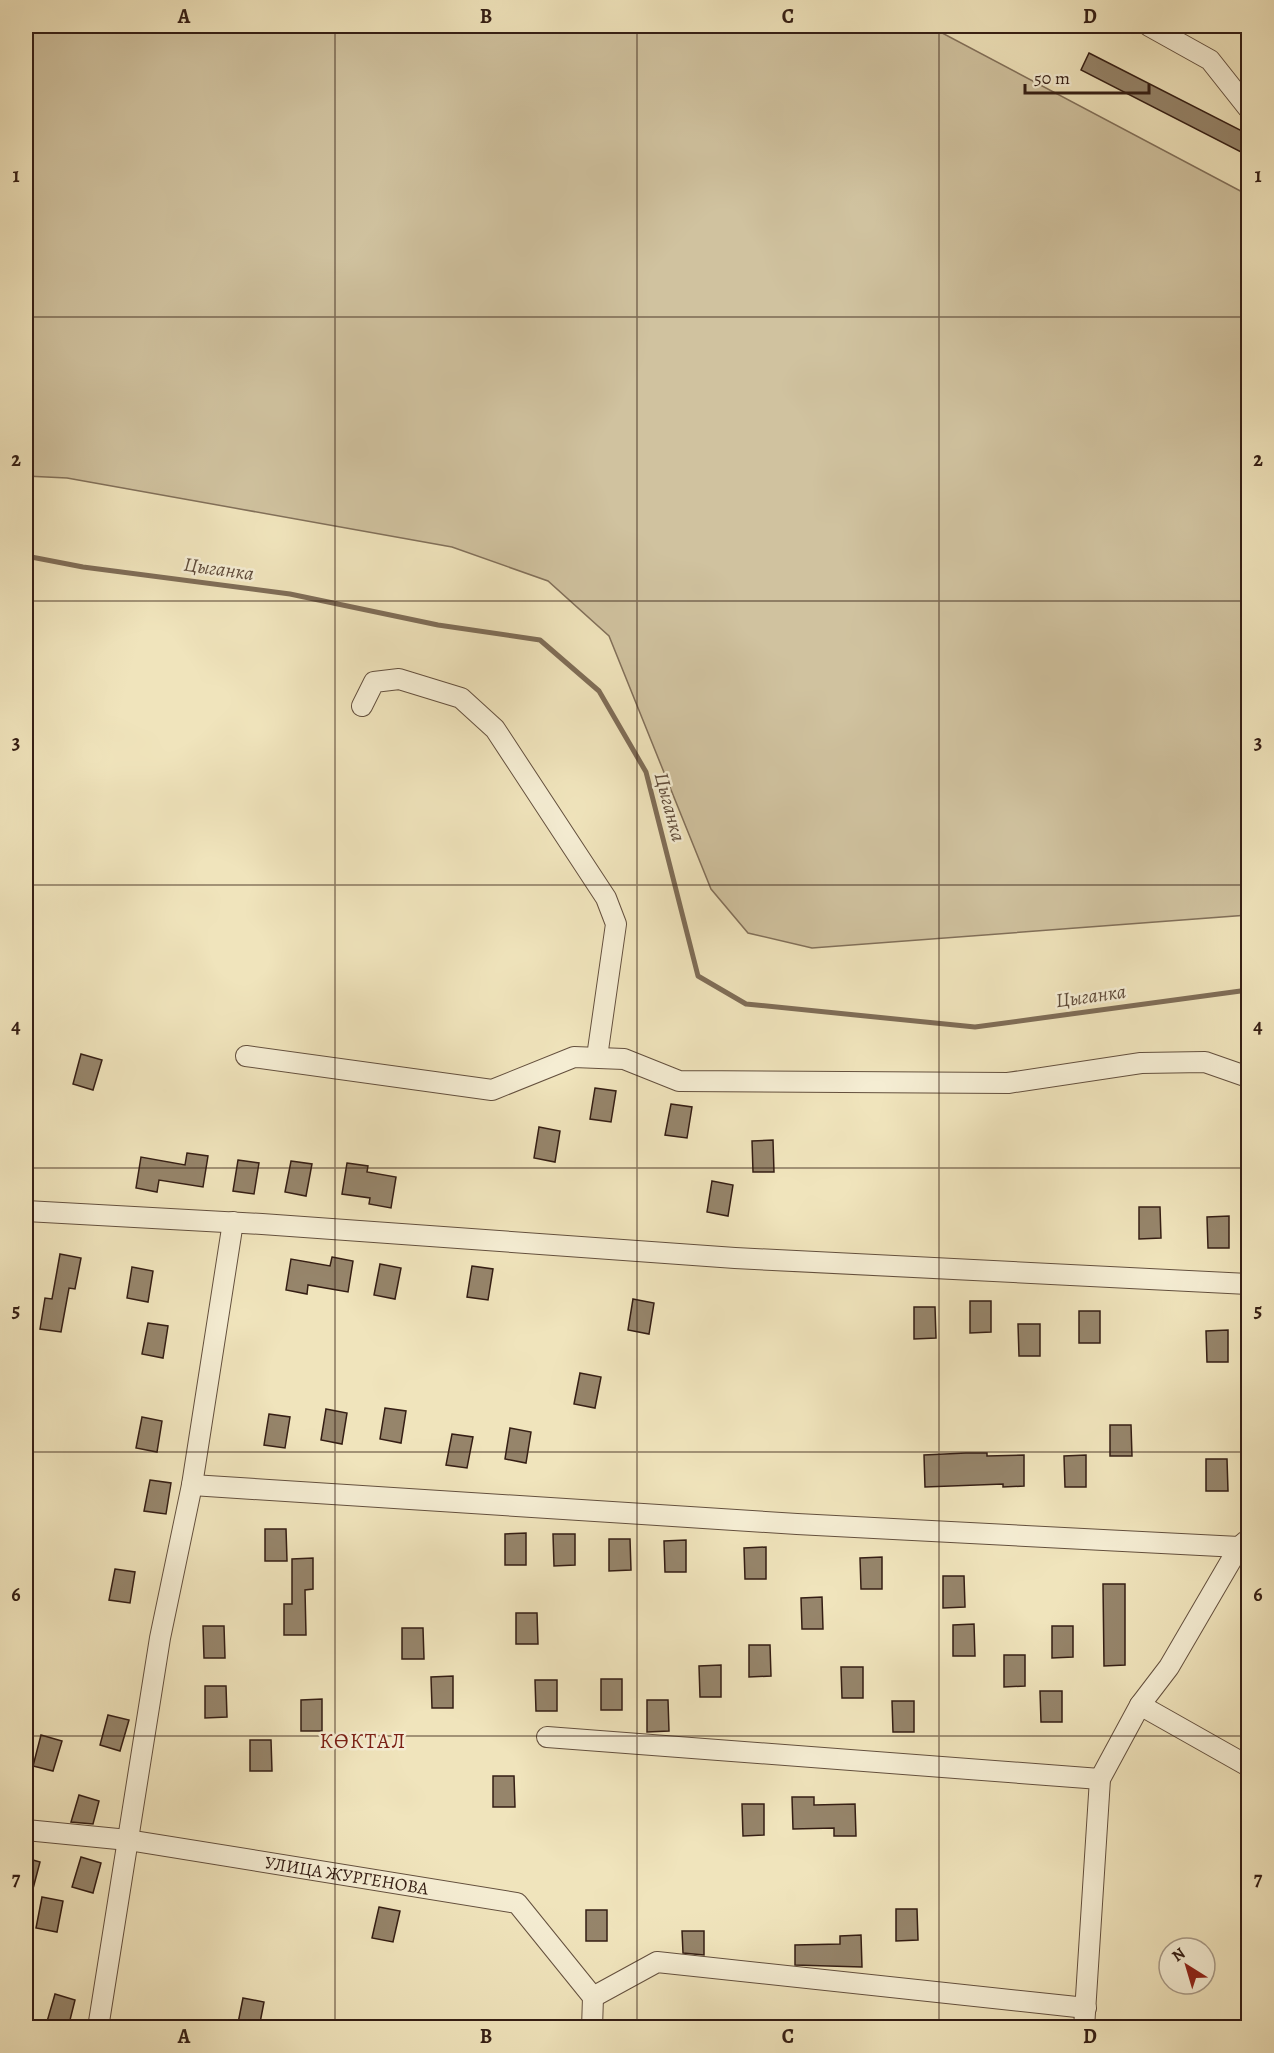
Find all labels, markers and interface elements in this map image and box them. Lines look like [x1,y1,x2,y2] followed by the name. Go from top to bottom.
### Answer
[177,3,191,30] text: A
[480,3,492,30] text: B
[782,3,794,30] text: C
[1083,3,1097,30] text: D
[1025,57,1150,95] scale bar
[1034,66,1070,90] text: 50 m
[12,162,20,189] text: 1
[1254,162,1262,189] text: 1
[11,446,21,473] text: 2
[1253,446,1263,473] text: 2
[182,551,256,587] water label: Цыганка
[12,729,20,756] text: 3
[1254,729,1262,756] text: 3
[648,769,692,845] water label: Цыганка
[1054,978,1128,1014] water label: Цыганка
[11,1013,21,1040] text: 4
[1253,1013,1263,1040] text: 4
[12,1297,20,1324] text: 5
[1254,1297,1262,1324] text: 5
[11,1581,21,1608] text: 6
[1253,1581,1263,1608] text: 6
[319,1727,407,1755] district label: КӨКТАЛ
[263,1850,431,1901] street label: УЛИЦА ЖУРГЕНОВА
[12,1865,21,1892] text: 7
[1254,1865,1263,1892] text: 7
[1157,1936,1217,1996] north arrow
[1167,1942,1190,1967] text: N
[177,2023,191,2050] text: A
[480,2023,492,2050] text: B
[782,2023,794,2050] text: C
[1083,2023,1097,2050] text: D

